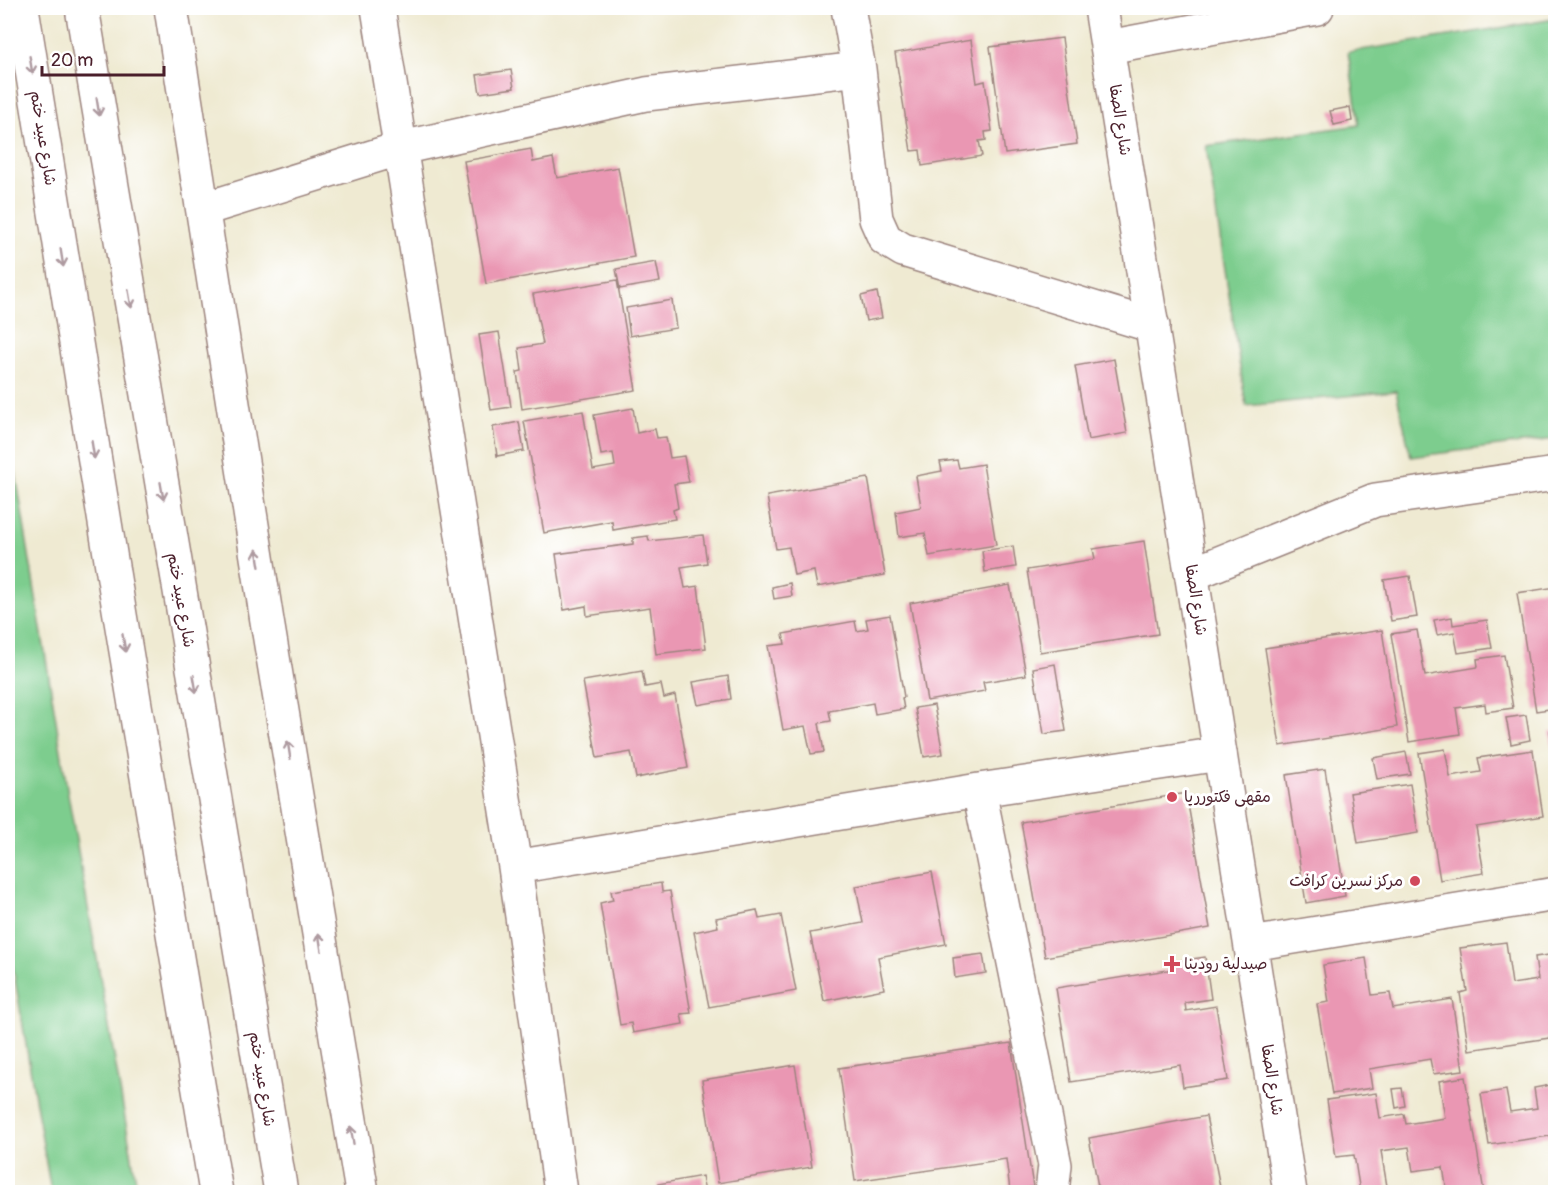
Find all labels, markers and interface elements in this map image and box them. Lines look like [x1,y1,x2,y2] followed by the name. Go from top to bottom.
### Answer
[42,39,164,77] scale bar
[51,49,93,72] text: 20 m
[26,55,37,75] one-way arrow
[1104,83,1136,157] street label: شارع الصفا
[24,89,60,187] street label: شارع عبيد ختم
[92,96,103,116] one-way arrow
[57,247,68,267] one-way arrow
[125,289,136,308] one-way arrow
[88,440,99,460] one-way arrow
[157,481,168,501] one-way arrow
[252,548,263,568] one-way arrow
[161,551,199,649] street label: شارع عبيد ختم
[1180,563,1212,637] street label: شارع الصفا
[119,632,130,652] one-way arrow
[190,673,201,693] one-way arrow
[283,741,294,760] one-way arrow
[1184,787,1271,807] place label: مقهى فكتورريا
[1165,790,1179,804] marker: مقهى فكتورريا
[1289,871,1403,891] place label: مركز نسرين كرافت
[1408,874,1422,888] marker: مركز نسرين كرافت
[314,933,325,953] one-way arrow
[1184,954,1267,974] place label: صيدلية رودينا
[1165,957,1179,971] marker: صيدلية رودينا
[243,1030,279,1128] street label: شارع عبيد ختم
[1256,1043,1288,1117] street label: شارع الصفا
[346,1125,357,1145] one-way arrow

